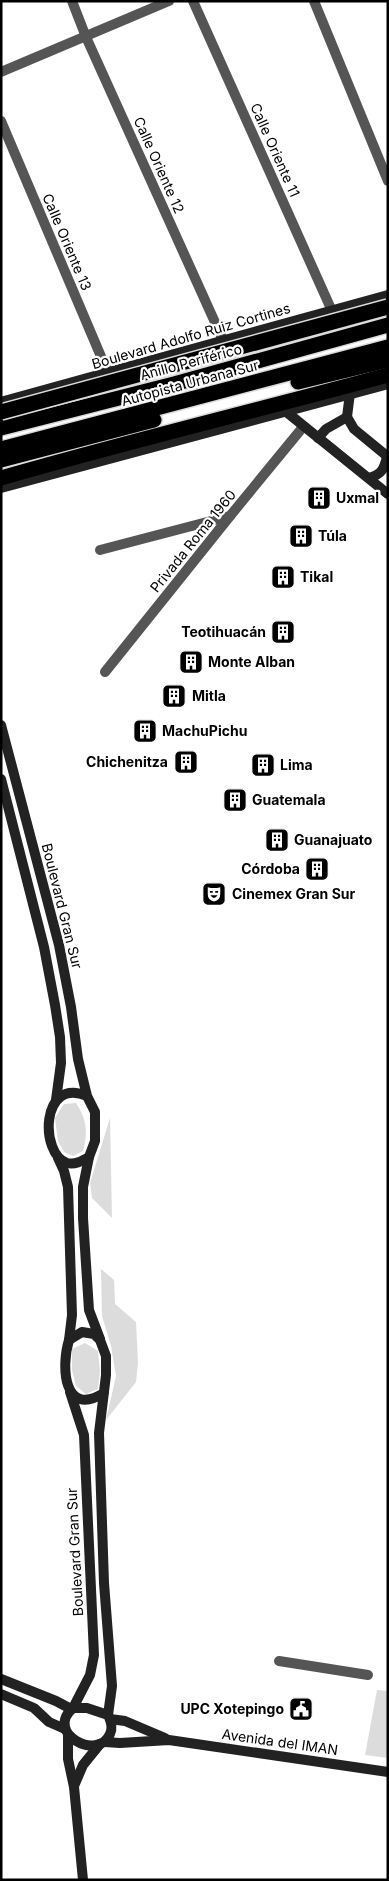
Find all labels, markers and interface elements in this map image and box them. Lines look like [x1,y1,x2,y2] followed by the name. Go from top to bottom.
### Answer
[247,100,304,199] street label: Calle Oriente 11
[131,114,188,216] street label: Calle Oriente 12
[39,191,96,293] street label: Calle Oriente 13
[90,299,292,372] street label: Boulevard Adolfo Ruiz Cortines
[138,340,244,383] street label: Anillo Periférico
[119,356,260,409] street label: Autopista Urbana Sur
[306,485,332,511] building icon: Uxmal
[146,486,239,595] street label: Privada Roma 1960
[336,489,379,506] place label: Uxmal
[288,523,314,549] building icon: Túla
[318,527,347,544] place label: Túla
[270,564,296,590] building icon: Tikal
[300,568,333,585] place label: Tikal
[270,619,296,645] building icon: Teotihuacán
[181,623,266,640] place label: Teotihuacán
[178,649,204,675] building icon: Monte Alban
[208,653,295,670] place label: Monte Alban
[161,683,187,709] building icon: Mitla
[192,687,226,704] place label: Mitla
[132,718,158,744] building icon: MachuPichu
[162,722,247,739] place label: MachuPichu
[173,749,199,775] building icon: Chichenitza
[250,752,276,778] building icon: Lima
[86,753,168,770] place label: Chichenitza
[280,756,313,773] place label: Lima
[222,787,248,813] building icon: Guatemala
[252,791,326,808] place label: Guatemala
[264,827,290,853] building icon: Guanajuato
[294,831,373,848] place label: Guanajuato
[39,841,86,970] street label: Boulevard Gran Sur
[304,856,330,882] building icon: Córdoba
[241,860,300,877] place label: Córdoba
[201,881,227,907] theatre icon: Cinemex Gran Sur
[232,885,356,902] place label: Cinemex Gran Sur
[63,1487,86,1617] street label: Boulevard Gran Sur
[288,1696,314,1722] public building icon: UPC Xotepingo
[180,1700,284,1717] place label: UPC Xotepingo
[221,1725,339,1758] street label: Avenida del IMAN

